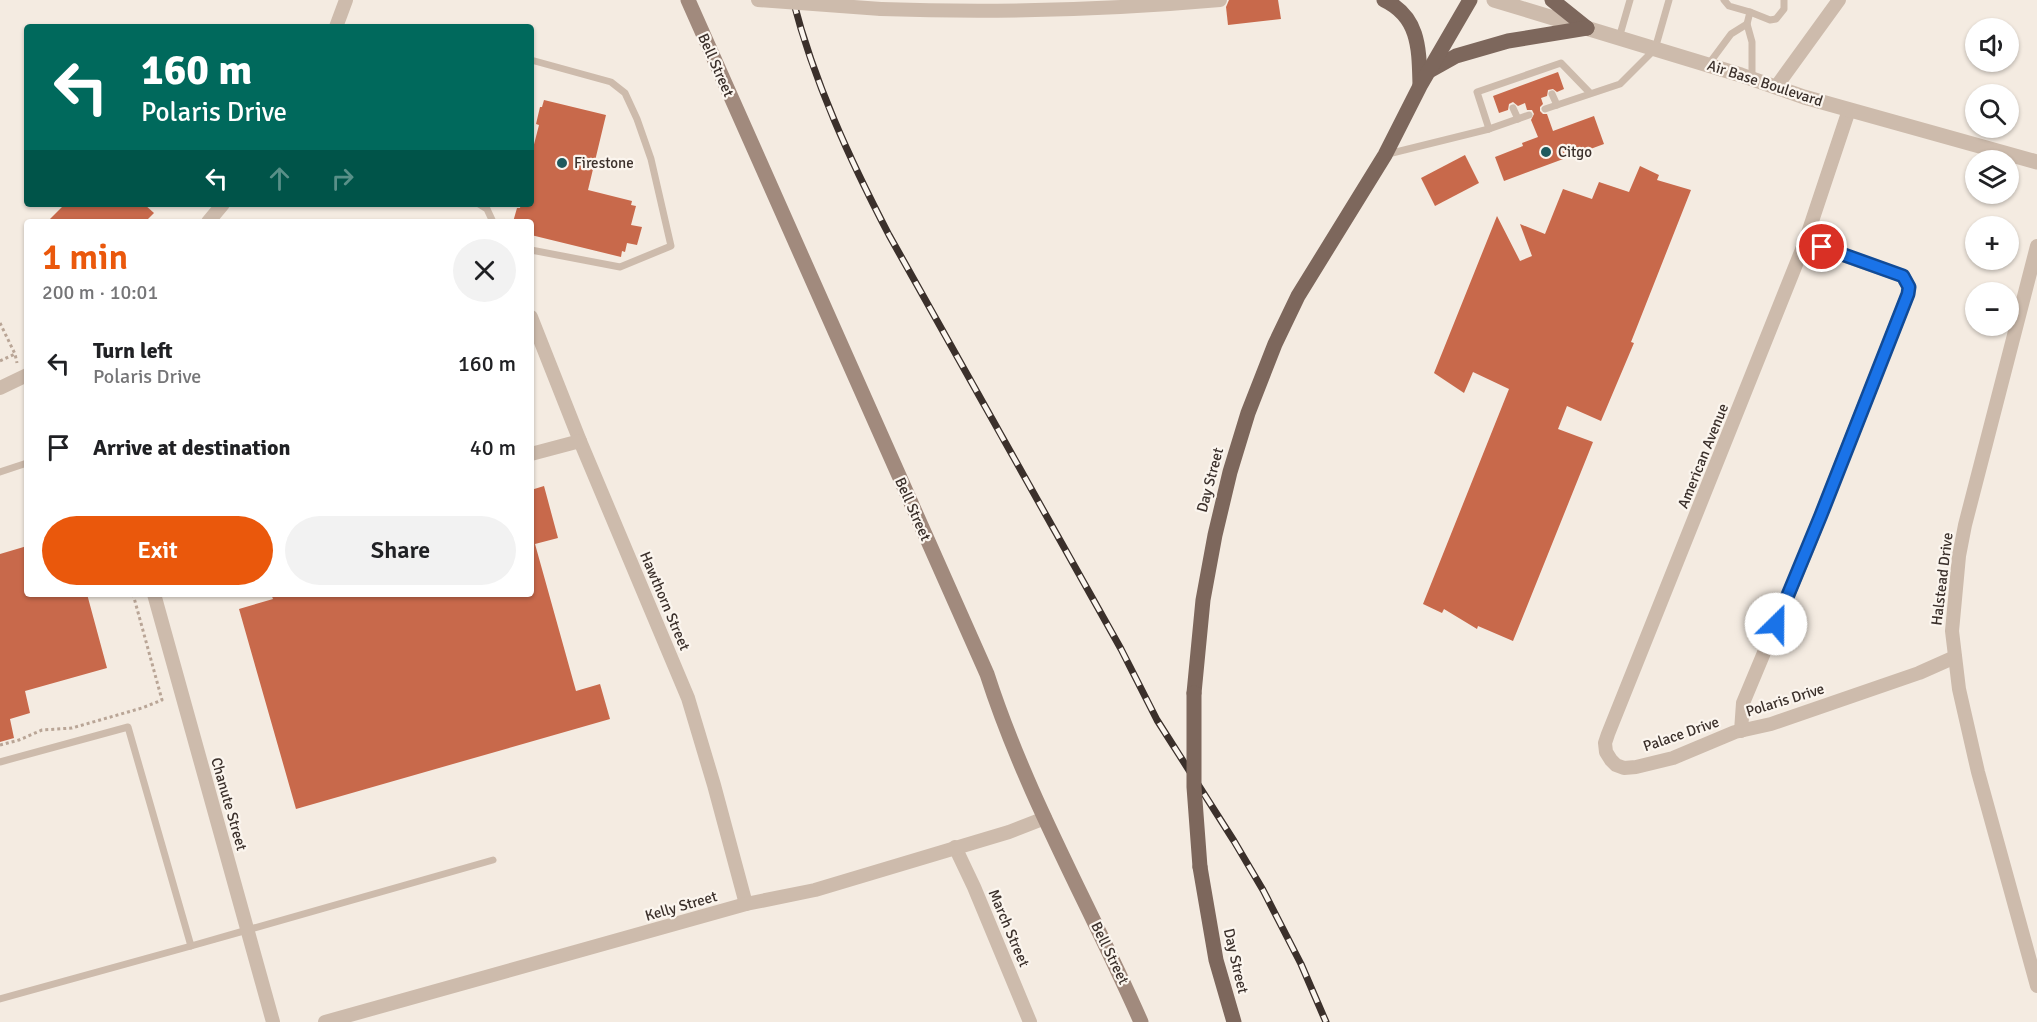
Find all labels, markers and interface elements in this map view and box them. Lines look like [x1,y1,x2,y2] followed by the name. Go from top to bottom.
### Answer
[1965,18,2019,336] map controls
[1965,18,2019,72] button: sound
[694,30,738,100] street label: Bell Street
[141,45,252,96] text: 160 m
[42,48,120,126] icon: left
[1705,56,1825,110] street label: Air Base Boulevard
[1965,84,2019,138] button: search
[141,96,287,129] text: Polaris Drive
[1558,143,1592,161] place label: Citgo
[1539,145,1553,159] marker: Citgo
[1965,150,2019,204] button: layers
[574,154,634,172] place label: Firestone
[555,156,569,170] marker: Firestone
[200,162,233,195] icon: left
[263,162,296,195] icon: ahead
[326,162,359,195] icon: right
[1965,216,2019,270] button: +
[1796,221,1847,272] pin
[1805,230,1838,263] icon: arrive
[42,235,128,280] text: 1 min
[453,239,516,302] button: close
[42,280,158,305] text: 200 m · 10:01
[1965,282,2019,336] button: −
[93,337,173,364] text: Turn left
[42,347,75,380] icon: left
[458,350,516,377] text: 160 m
[93,364,201,389] text: Polaris Drive
[1674,401,1732,511] street label: American Avenue
[42,431,75,464] icon: arrive
[93,434,290,461] text: Arrive at destination
[470,434,516,461] text: 40 m
[1193,446,1227,514] street label: Day Street
[891,474,935,544] street label: Bell Street
[42,516,273,585] button: Exit
[285,516,516,585] button: Share
[1927,531,1957,627] street label: Halstead Drive
[636,549,694,653] street label: Hawthorn Street
[1744,592,1808,656] position arrow
[1744,680,1826,720] street label: Polaris Drive
[1641,713,1721,755] street label: Palace Drive
[207,755,251,853] street label: Chanute Street
[985,886,1033,970] street label: March Street
[643,887,719,925] street label: Kelly Street
[1087,919,1133,987] street label: Bell Street
[1220,927,1252,995] street label: Day Street

